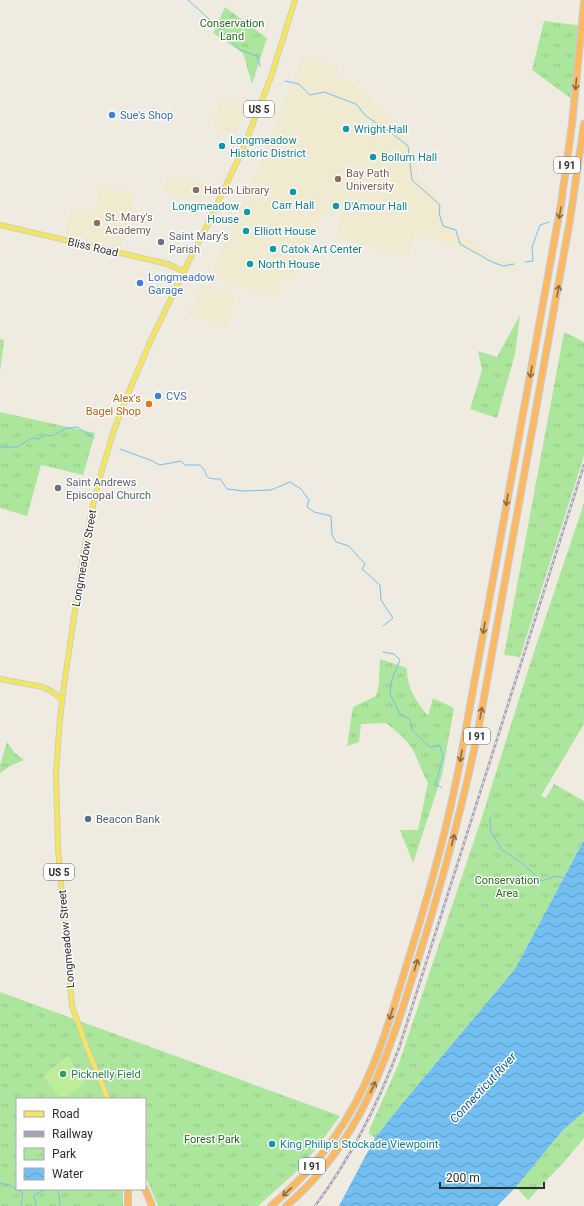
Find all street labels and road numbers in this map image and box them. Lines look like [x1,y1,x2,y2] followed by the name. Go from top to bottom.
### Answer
[244,101,274,117] road number: US 5
[554,157,580,173] road number: I 91
[66,235,119,260] street label: Bliss Road
[70,508,100,608] street label: Longmeadow Street
[464,728,490,744] road number: I 91
[44,864,74,880] road number: US 5
[56,889,77,989] street label: Longmeadow Street
[299,1158,325,1174] road number: I 91

